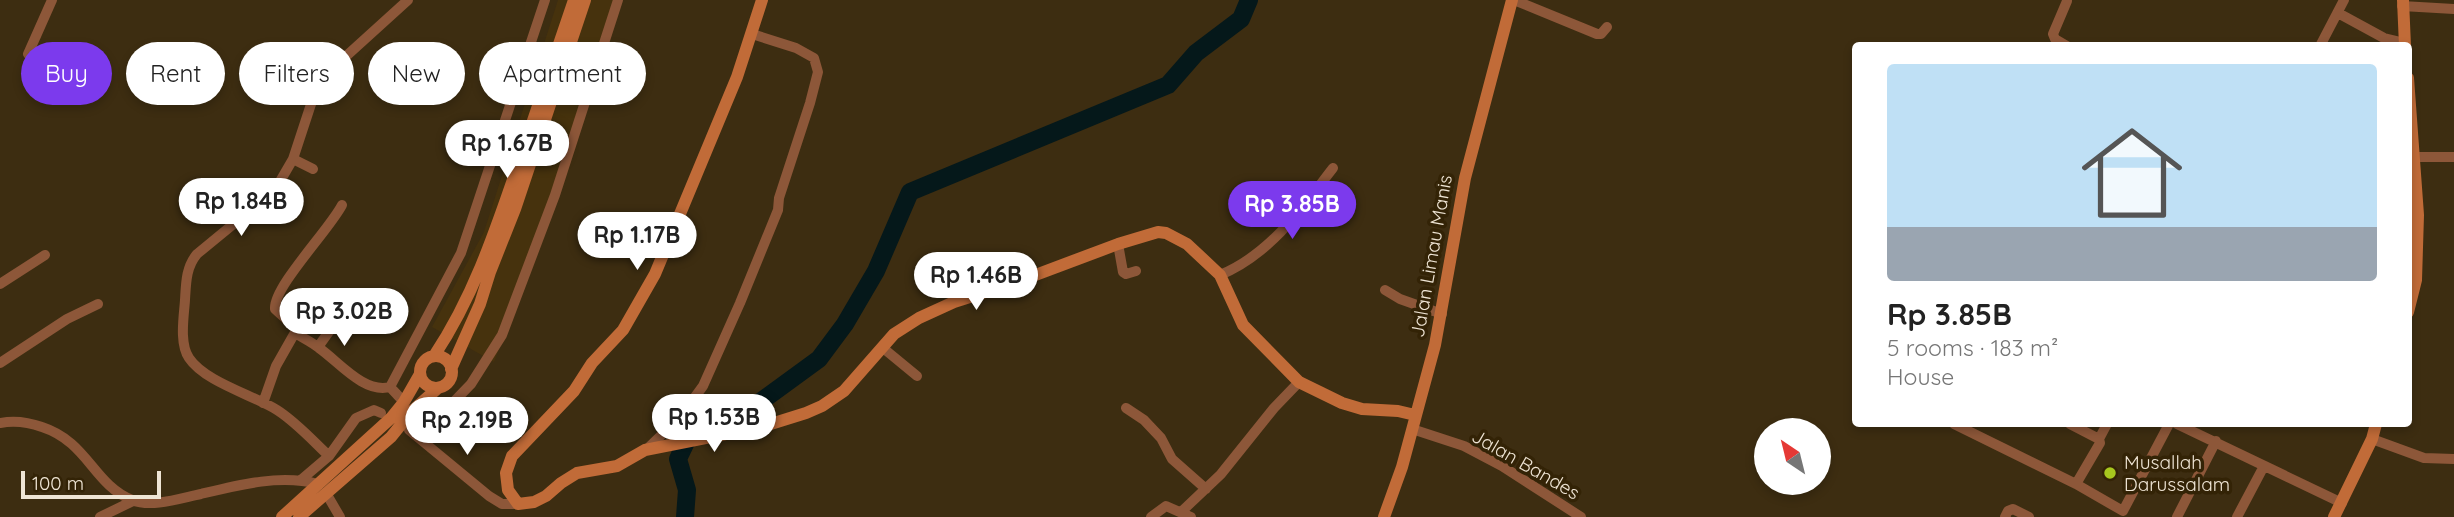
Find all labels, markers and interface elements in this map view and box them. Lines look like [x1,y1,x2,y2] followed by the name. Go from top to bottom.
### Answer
[21,42,112,105] chip: Buy
[126,42,225,105] chip: Rent
[239,42,354,105] chip: Filters
[368,42,465,105] chip: New
[479,42,646,105] chip: Apartment
[2069,110,2195,236] icon: home
[435,120,579,180] pin: Rp 1.67B
[461,128,553,157] text: Rp 1.67B
[1405,173,1457,339] street label: Jalan Limau Manis
[169,178,313,238] pin: Rp 1.84B
[1220,182,1364,241] pin: Rp 3.85B
[195,186,287,215] text: Rp 1.84B
[1244,189,1340,218] text: Rp 3.85B
[565,212,709,272] pin: Rp 1.17B
[594,220,680,249] text: Rp 1.17B
[904,252,1048,312] pin: Rp 1.46B
[930,260,1022,289] text: Rp 1.46B
[272,288,416,348] pin: Rp 3.02B
[1887,295,2012,333] text: Rp 3.85B
[295,296,393,325] text: Rp 3.02B
[1887,333,2058,362] text: 5 rooms · 183 m²
[1887,362,1954,391] text: House
[642,394,786,454] pin: Rp 1.53B
[395,398,539,457] pin: Rp 2.19B
[668,402,760,431] text: Rp 1.53B
[421,405,513,434] text: Rp 2.19B
[1754,418,1830,495] north arrow
[1754,418,1831,495] map controls
[1468,423,1584,505] street label: Jalan Bandes
[2124,450,2230,496] place label: Musallah Darussalam
[2102,465,2118,481] marker: Musallah Darussalam
[21,468,161,500] scale bar
[32,471,84,495] text: 100 m

